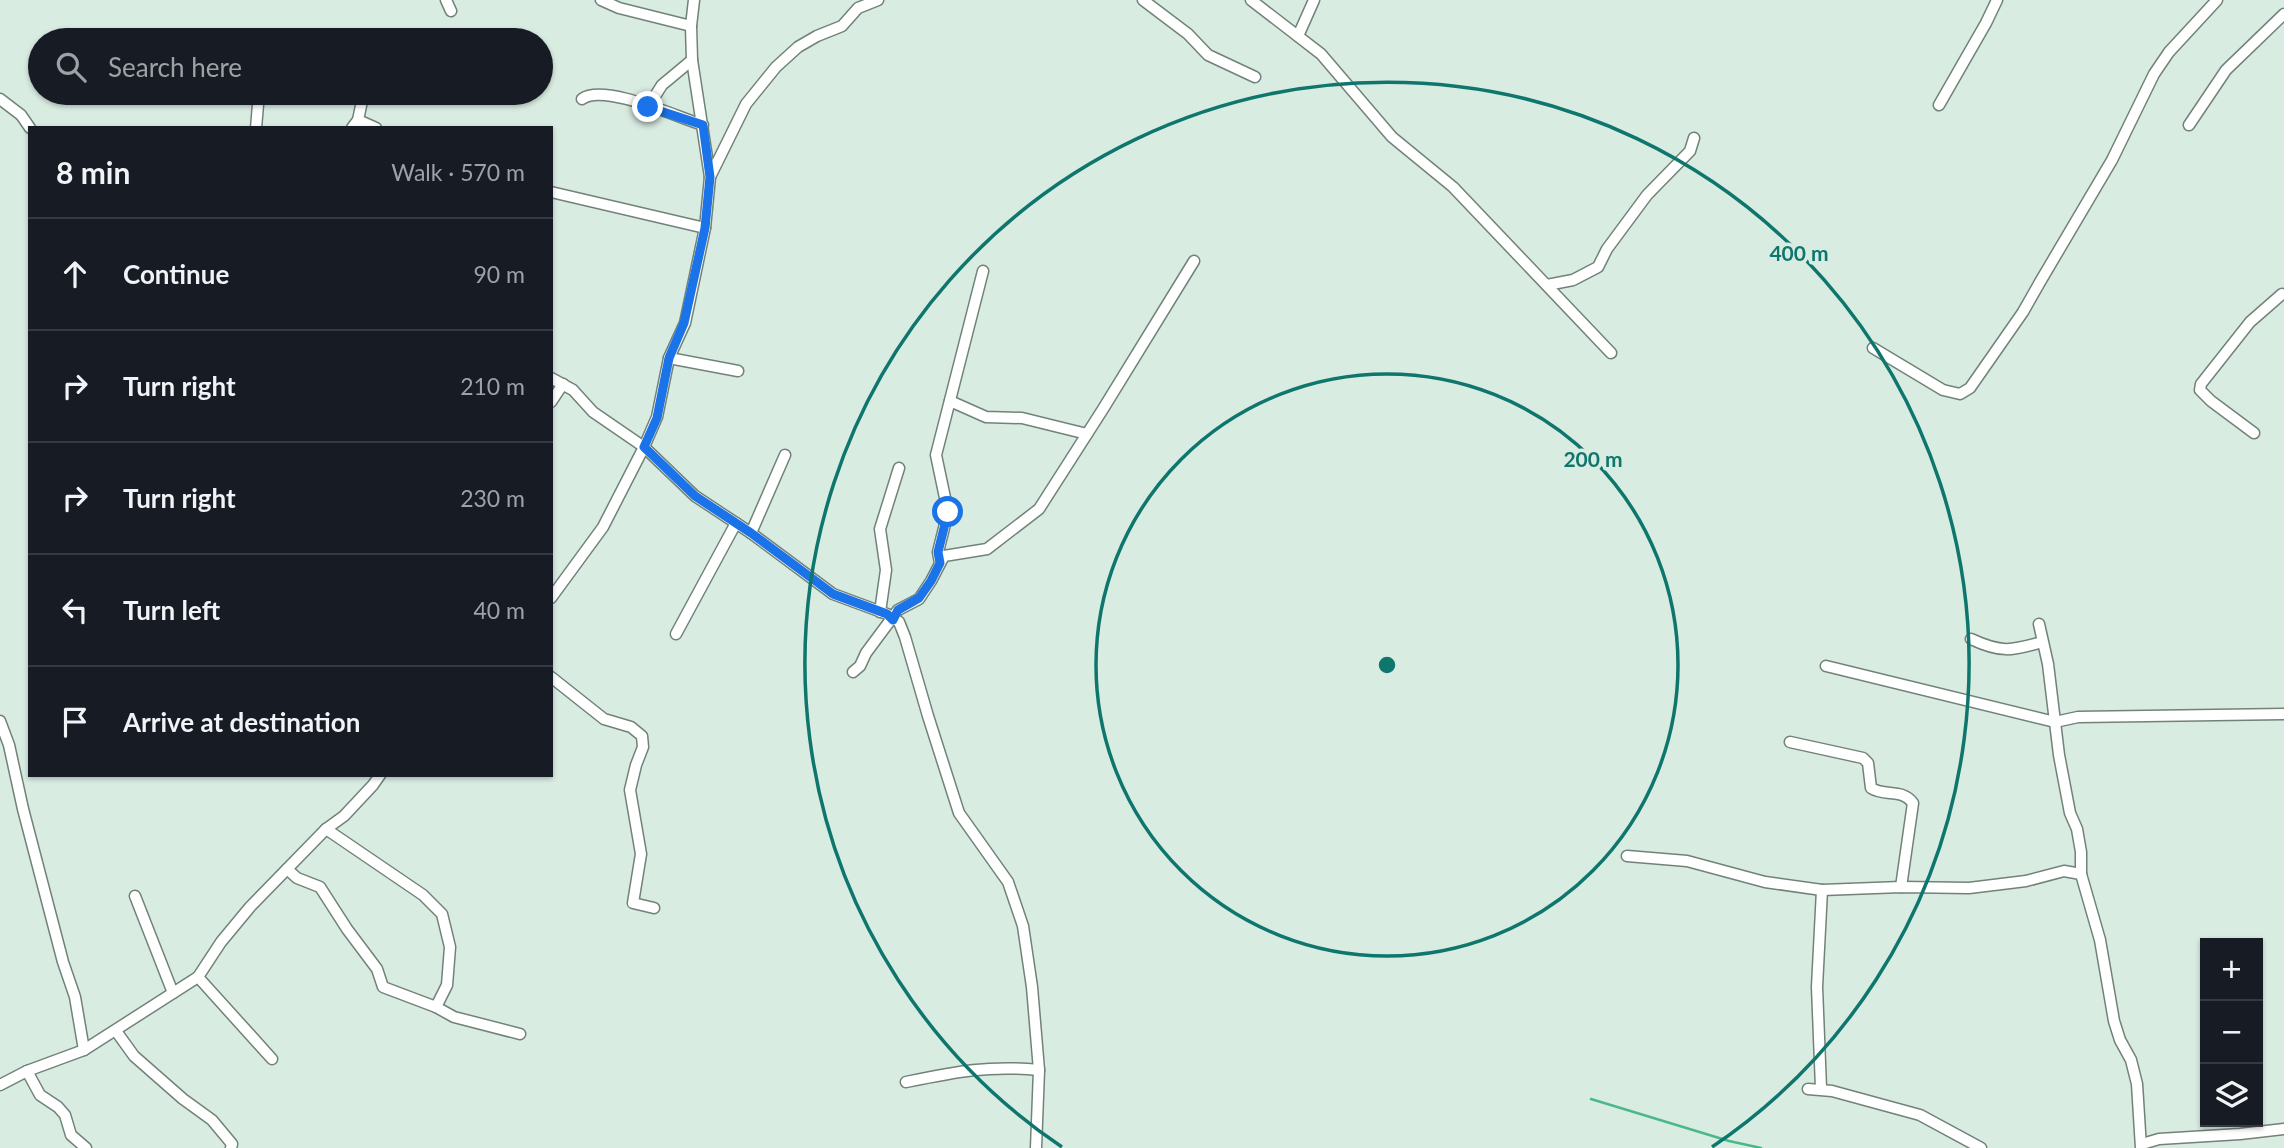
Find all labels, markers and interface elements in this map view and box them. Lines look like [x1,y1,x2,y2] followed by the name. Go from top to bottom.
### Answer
[28,28,553,105] search box
[52,48,90,86] icon: search
[108,51,242,83] text: Search here
[632,91,663,122] route end
[56,154,130,190] text: 8 min
[391,158,525,186] text: Walk · 570 m
[1769,240,1829,265] text: 400 m
[56,255,94,293] icon: ahead
[123,258,229,290] text: Continue
[474,260,525,288] text: 90 m
[56,367,94,405] icon: right
[123,370,236,402] text: Turn right
[460,372,525,400] text: 210 m
[1563,446,1623,471] text: 200 m
[56,479,94,517] icon: right
[123,482,236,514] text: Turn right
[460,484,525,512] text: 230 m
[932,496,963,527] route start
[56,591,94,629] icon: left
[123,594,220,626] text: Turn left
[474,596,525,624] text: 40 m
[1375,653,1399,677] centre of rings
[56,703,94,741] icon: arrive
[123,706,360,738] text: Arrive at destination
[2200,938,2263,1127] map controls
[2200,938,2263,1001] button: +
[2200,1001,2263,1064] button: −
[2200,1064,2263,1127] button: layers

